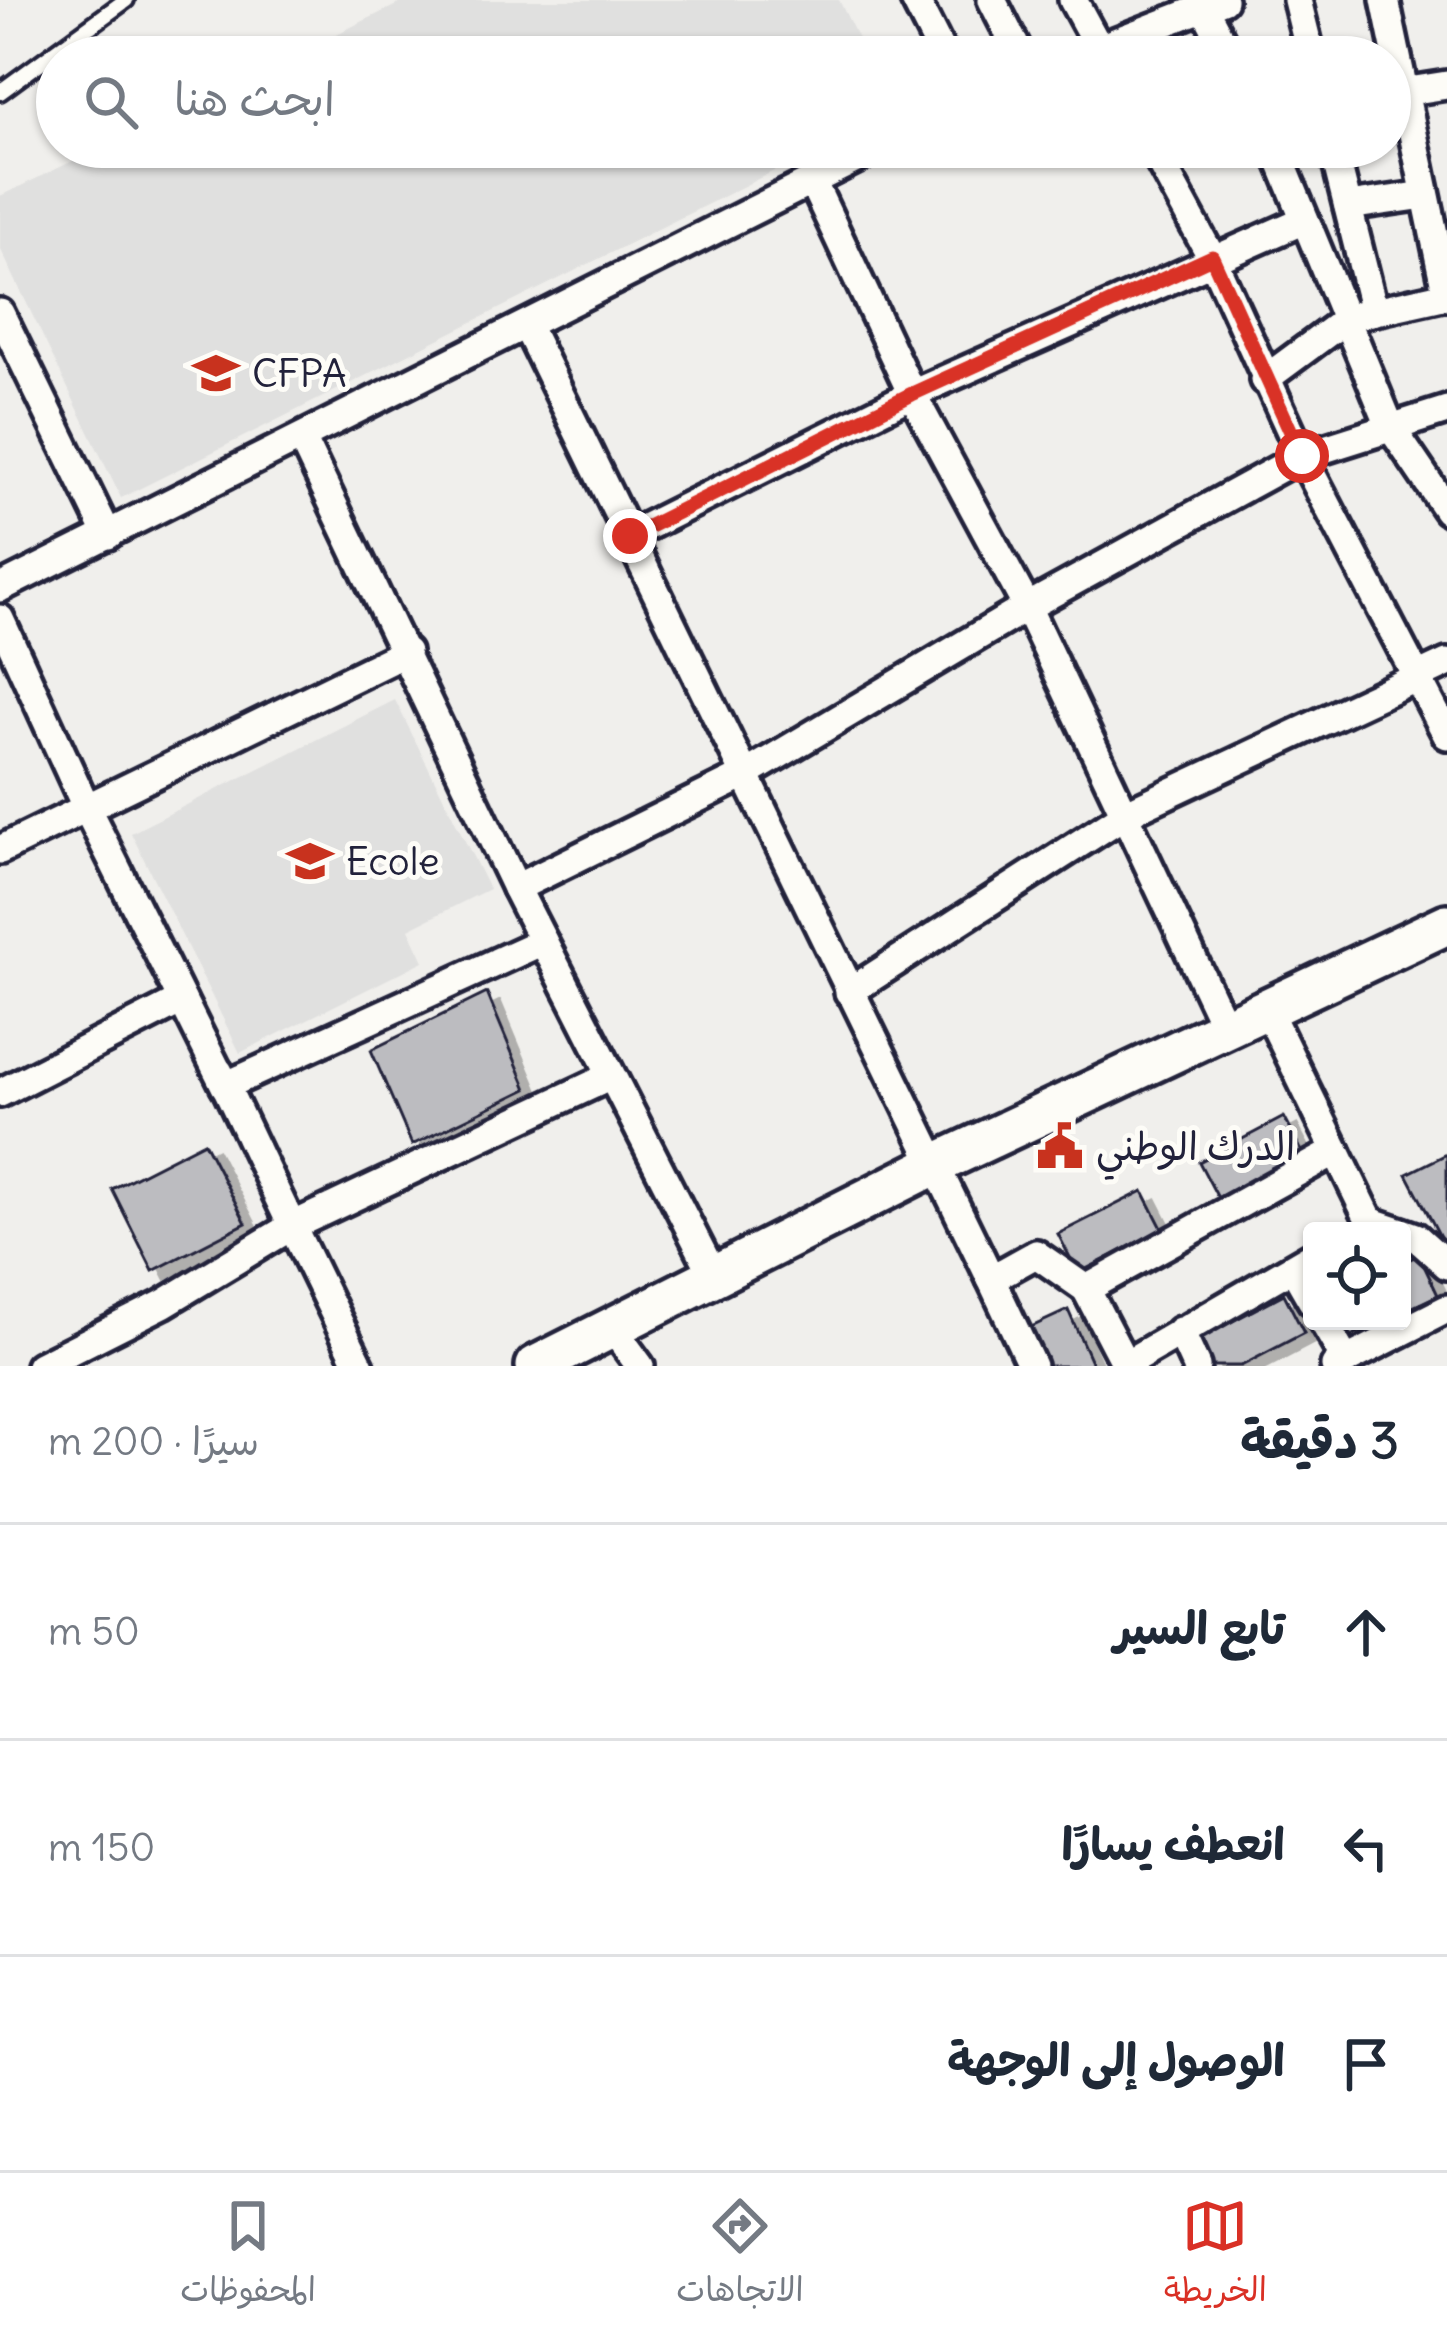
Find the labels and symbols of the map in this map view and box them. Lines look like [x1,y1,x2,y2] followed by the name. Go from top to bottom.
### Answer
[191,348,241,398] school or university icon: CFPA
[252,349,347,398] place label: CFPA
[1275,429,1329,483] route start
[603,509,657,563] route end
[285,836,335,886] school or university icon: Ecole
[346,837,439,886] place label: Ecole
[1035,1121,1085,1171] public building icon: الدرك الوطني
[1096,1122,1295,1180] place label: الدرك الوطني

